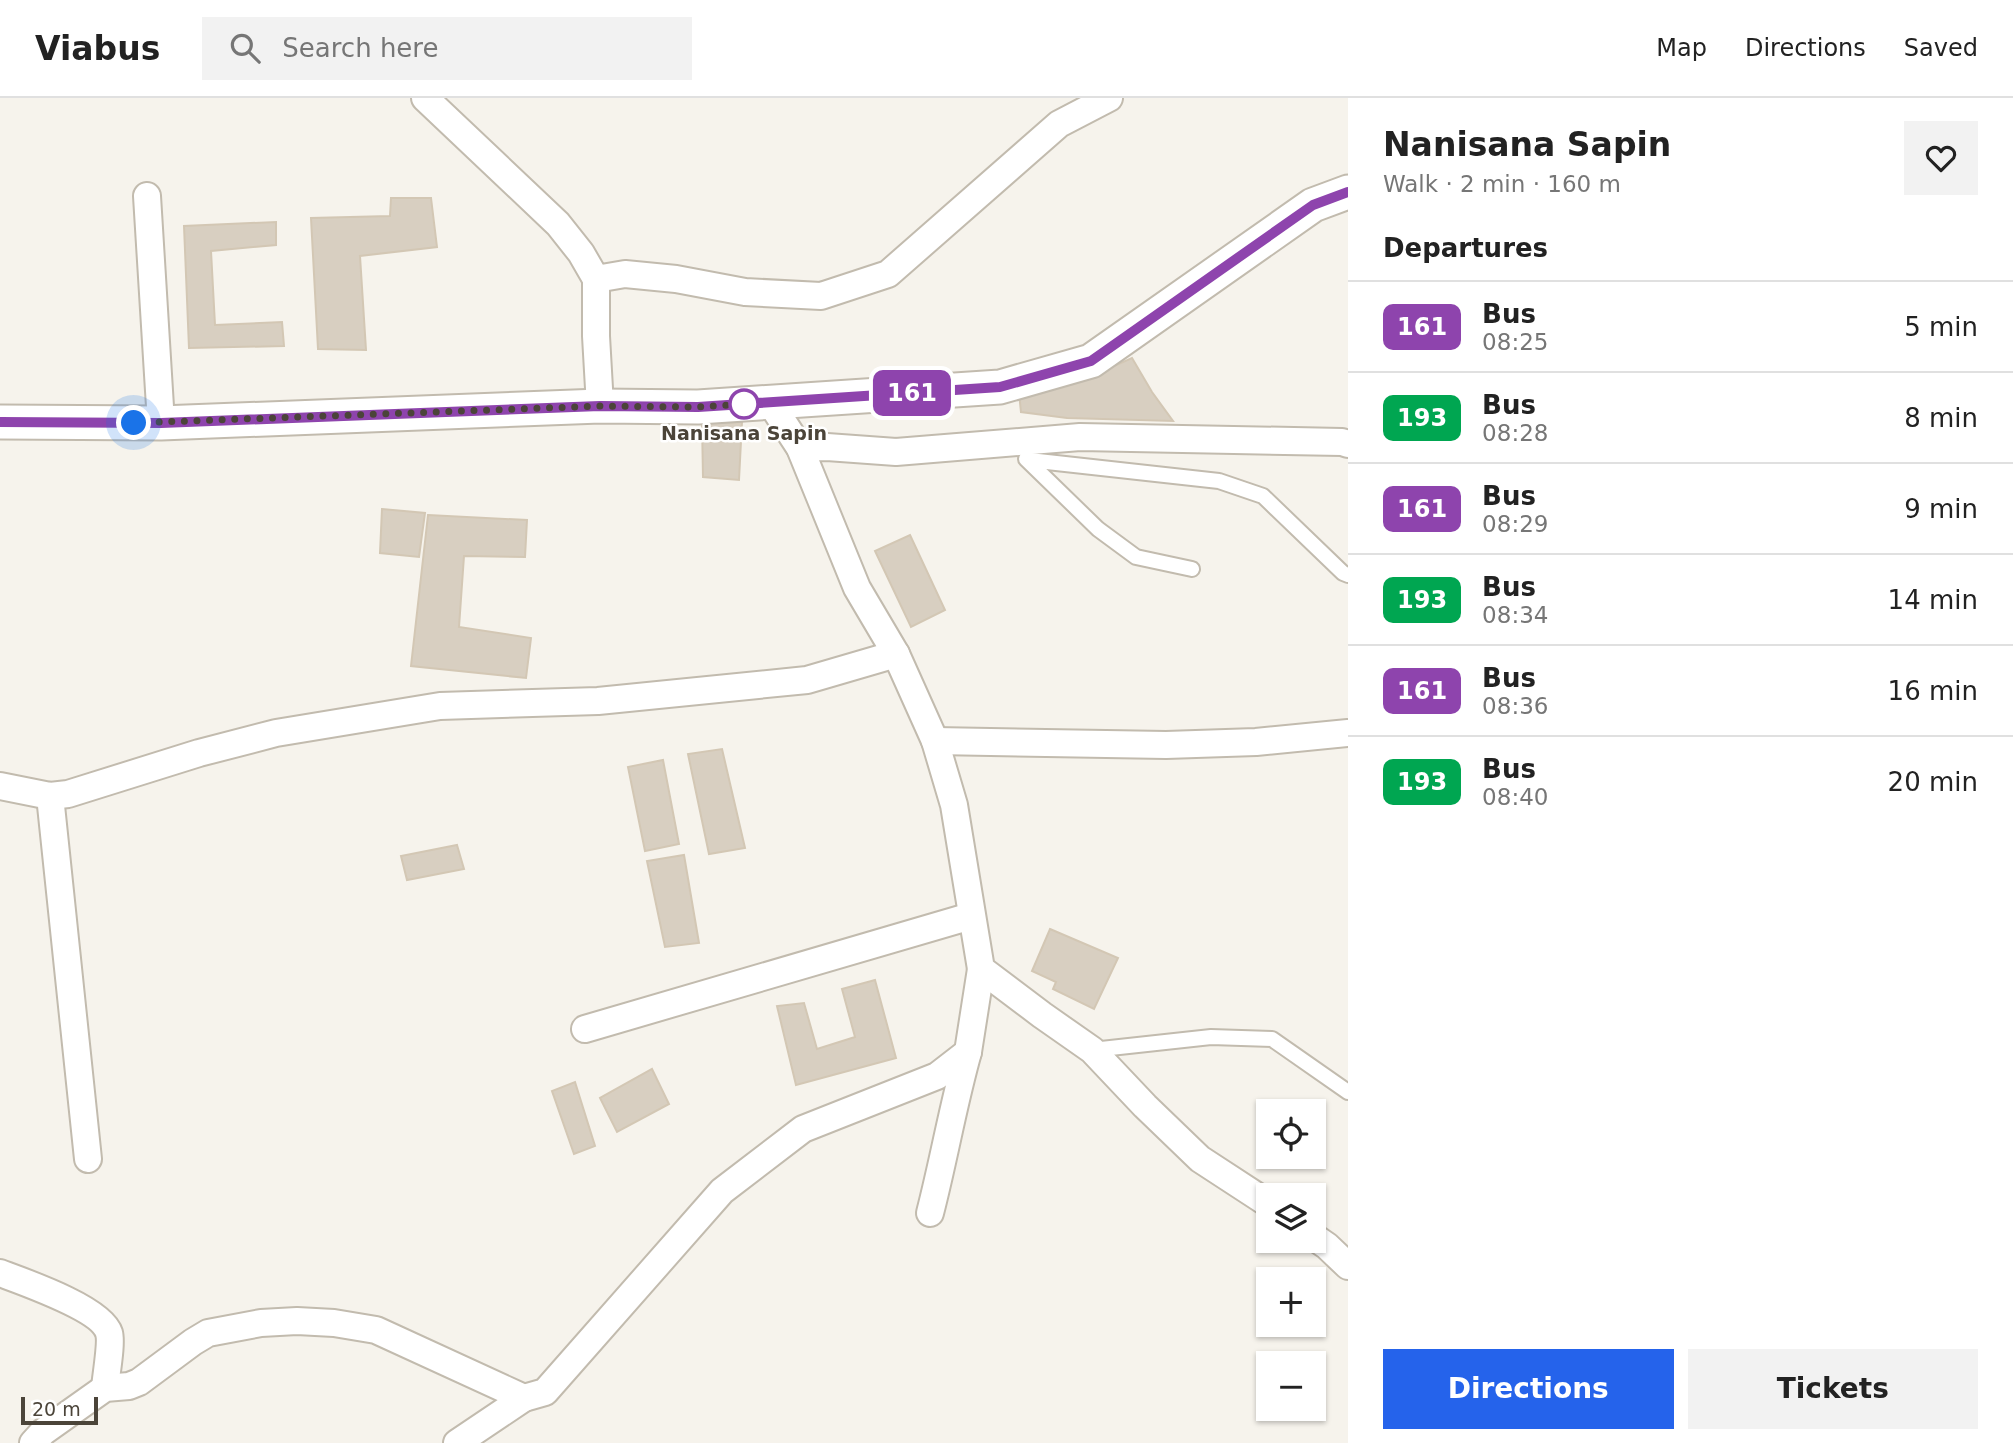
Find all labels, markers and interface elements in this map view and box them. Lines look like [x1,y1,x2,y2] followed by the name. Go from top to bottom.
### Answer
[202,17,692,80] search box
[35,29,160,68] text: Viabus
[226,29,264,67] icon: search
[282,33,438,63] text: Search here
[1656,34,1707,62] text: Map
[1745,34,1866,62] text: Directions
[1904,34,1978,62] text: Saved
[1904,121,1978,195] button: heart
[1383,125,1671,164] text: Nanisana Sapin
[1383,171,1621,197] text: Walk · 2 min · 160 m
[1383,233,1548,263] text: Departures
[1482,299,1536,329] text: Bus
[1904,312,1978,342] text: 5 min
[1397,313,1447,341] text: 161
[1482,329,1548,355] text: 08:25
[872,370,952,416] line badge: 161
[887,379,937,407] text: 161
[729,389,759,419] marker: Nanisana Sapin
[1482,390,1536,420] text: Bus
[1904,403,1978,433] text: 8 min
[1397,404,1447,432] text: 193
[116,405,151,440] your location
[1482,420,1548,446] text: 08:28
[661,422,827,444] place label: Nanisana Sapin
[1482,481,1536,511] text: Bus
[1904,494,1978,524] text: 9 min
[1397,495,1447,523] text: 161
[1482,511,1548,537] text: 08:29
[1482,572,1536,602] text: Bus
[1888,585,1978,615] text: 14 min
[1397,586,1447,614] text: 193
[1482,602,1548,628] text: 08:34
[1482,663,1536,693] text: Bus
[1888,676,1978,706] text: 16 min
[1397,677,1447,705] text: 161
[1482,693,1548,719] text: 08:36
[1482,754,1536,784] text: Bus
[1888,767,1978,797] text: 20 min
[1397,768,1447,796] text: 193
[1482,784,1548,810] text: 08:40
[1256,1099,1326,1421] map controls
[1256,1099,1326,1169] button: locate
[1256,1183,1326,1253] button: layers
[1256,1267,1326,1337] button: +
[1383,1349,1674,1429] button: Directions
[1688,1349,1978,1429] button: Tickets
[1256,1351,1326,1421] button: −
[21,1394,98,1426] scale bar
[32,1398,81,1420] text: 20 m

